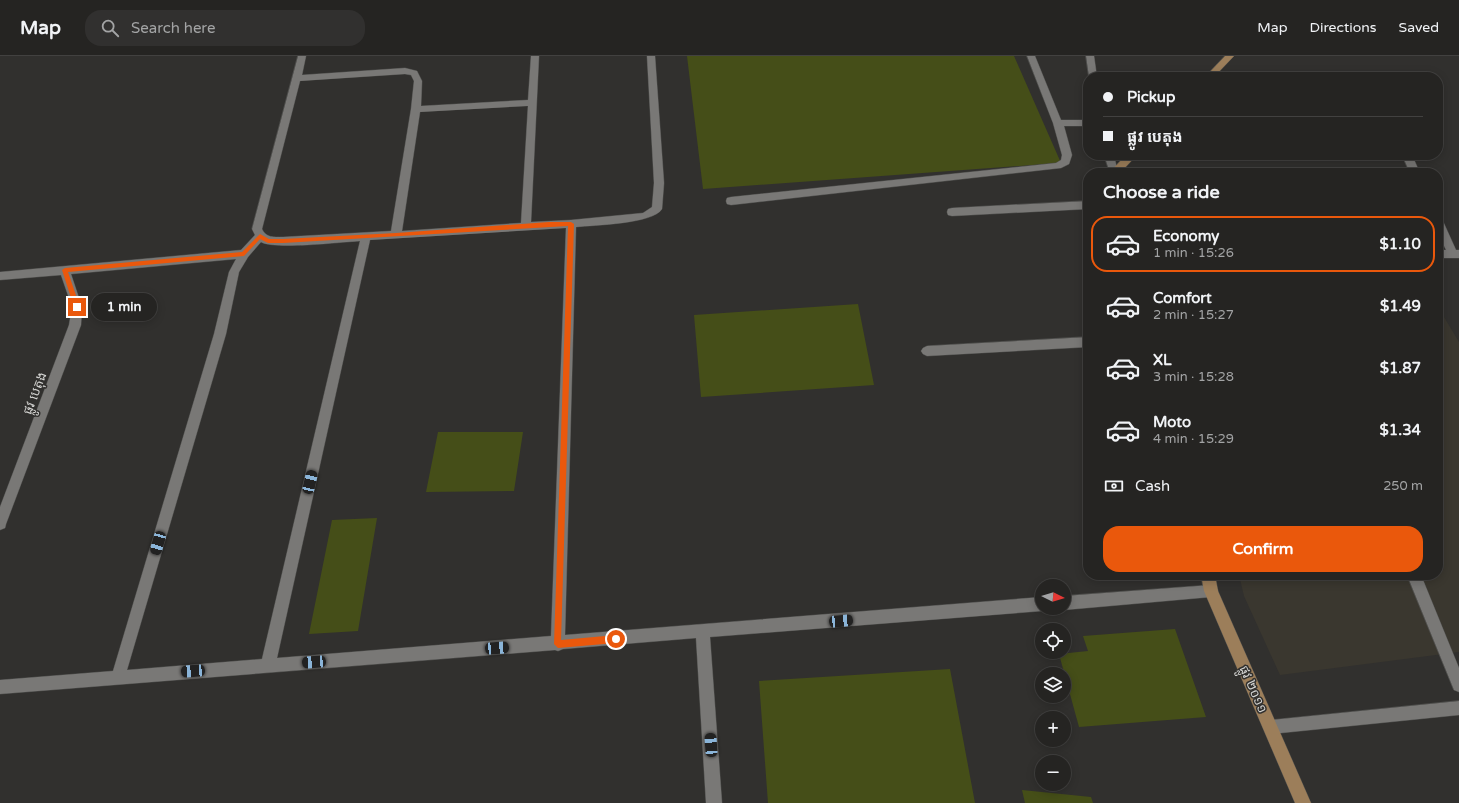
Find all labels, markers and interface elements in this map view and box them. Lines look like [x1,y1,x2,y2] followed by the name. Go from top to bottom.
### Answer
[85,10,365,46] search box
[20,17,61,39] text: Map
[99,17,121,39] icon: search
[131,19,215,37] text: Search here
[1257,19,1288,36] text: Map
[1310,19,1377,36] text: Directions
[1399,19,1439,36] text: Saved
[1127,88,1175,106] text: Pickup
[1127,128,1183,146] text: ផ្លូវ បេតុង
[1103,181,1220,203] text: Choose a ride
[1105,226,1141,262] icon: car
[1153,227,1219,245] text: Economy
[1380,235,1421,253] text: $1.10
[1153,245,1234,261] text: 1 min · 15:26
[1105,288,1141,324] icon: car
[1153,289,1212,307] text: Comfort
[91,293,157,321] callout: 1 min
[1380,297,1421,315] text: $1.49
[68,298,86,316] route end
[107,299,141,315] text: 1 min
[1153,307,1234,323] text: 2 min · 15:27
[1105,350,1141,386] icon: car
[1153,351,1172,369] text: XL
[1380,359,1421,377] text: $1.87
[1153,369,1234,385] text: 3 min · 15:28
[20,370,53,418] street label: ផ្លូវ បេតុង
[1105,412,1141,448] icon: car
[1153,413,1191,431] text: Moto
[1380,421,1421,439] text: $1.34
[1153,431,1234,447] text: 4 min · 15:29
[301,469,319,495] car
[1103,475,1125,497] icon: cash
[1135,477,1170,495] text: Cash
[1383,478,1423,494] text: 250 m
[1103,526,1423,572] button: Confirm
[149,530,167,556] car
[1035,579,1071,615] north arrow
[1035,579,1071,791] map controls
[829,614,853,628] car
[1035,623,1071,659] button: locate
[607,630,625,648] route start
[485,641,509,655] car
[302,655,326,669] car
[1233,663,1271,717] street label: ផ្លូវ ២០១១
[181,664,205,678] car
[1035,667,1071,703] button: layers
[1035,711,1071,747] button: +
[704,733,718,757] car
[1035,755,1071,791] button: −

